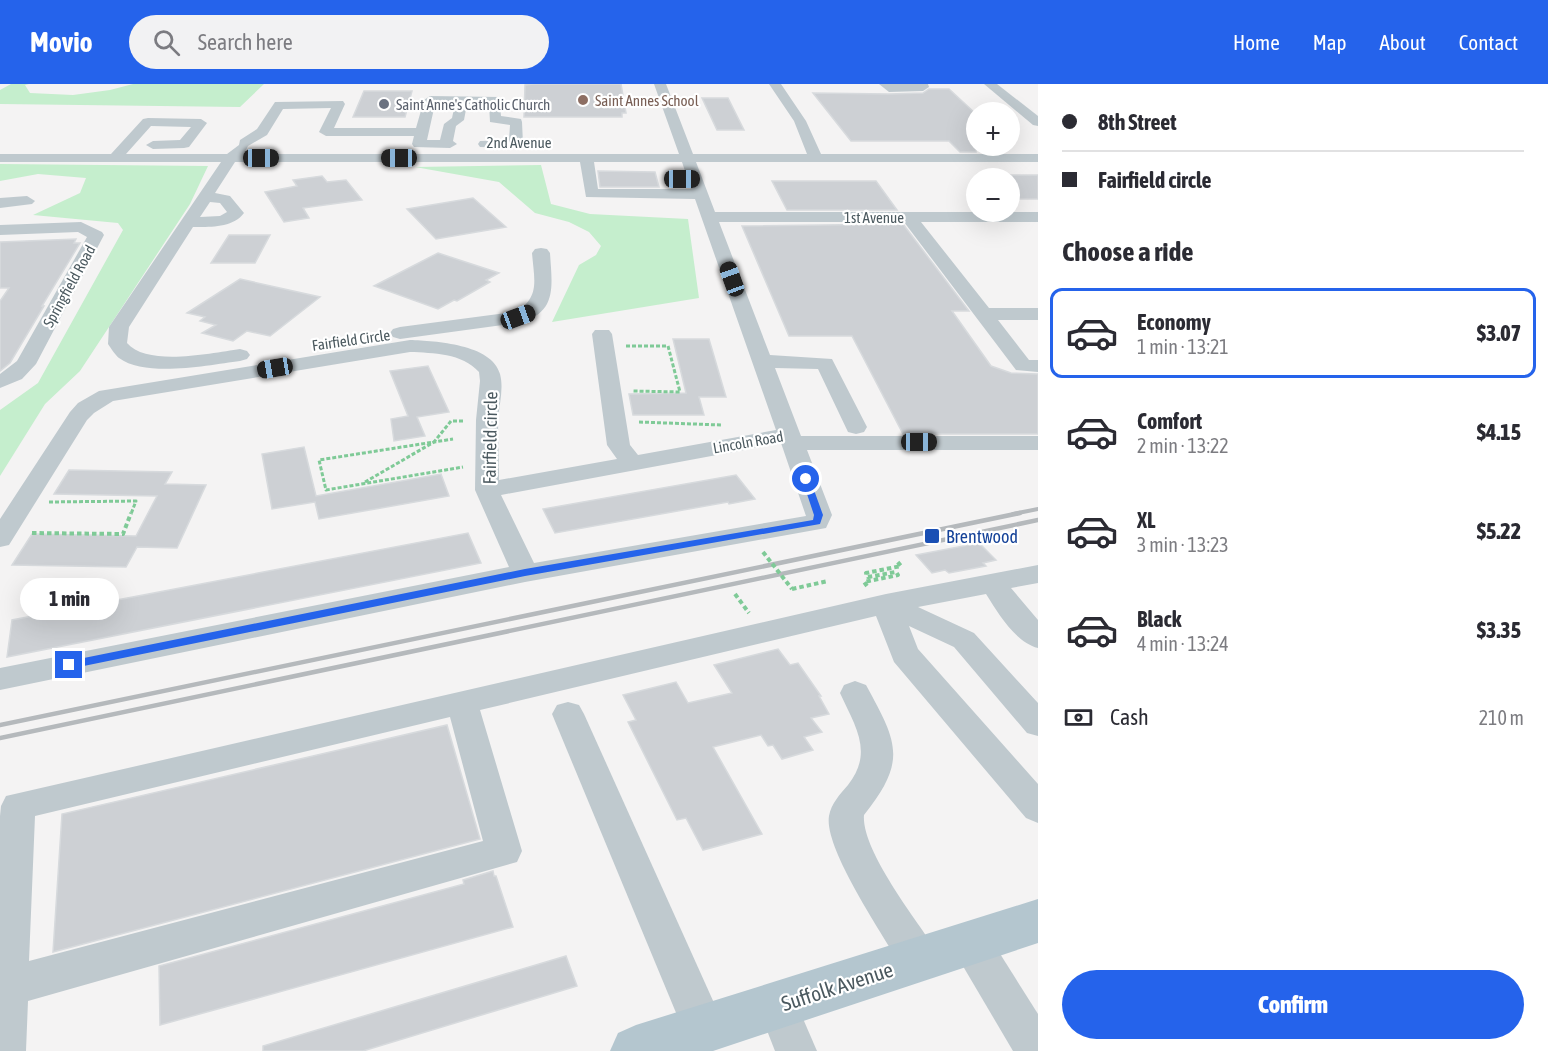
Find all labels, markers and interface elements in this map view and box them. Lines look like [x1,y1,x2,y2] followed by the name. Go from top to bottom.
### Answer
[129,15,549,69] search box
[30,26,93,58] text: Movio
[150,26,183,59] icon: search
[198,29,293,55] text: Search here
[1233,30,1280,54] text: Home
[1313,30,1347,54] text: Map
[1380,30,1426,54] text: About
[1459,30,1518,54] text: Contact
[595,92,699,109] place label: Saint Annes School
[576,93,590,107] marker: Saint Annes School
[396,96,550,113] place label: Saint Anne's Catholic Church
[377,97,391,111] marker: Saint Anne's Catholic Church
[966,102,1020,222] map controls
[966,102,1020,156] button: +
[1098,109,1177,135] text: 8th Street
[486,134,552,151] street label: 2nd Avenue
[243,149,279,167] car
[381,149,417,167] car
[1098,167,1212,193] text: Fairfield circle
[966,168,1020,222] button: −
[664,170,700,188] car
[844,209,904,226] street label: 1st Avenue
[1062,236,1194,267] text: Choose a ride
[39,242,99,330] street label: Springfield Road
[717,259,747,299] car
[498,302,538,332] car
[1065,306,1119,360] icon: car
[1137,309,1211,335] text: Economy
[1477,320,1521,346] text: $3.07
[311,326,391,354] street label: Fairfield Circle
[1137,335,1229,358] text: 1 min · 13:21
[256,356,294,380] car
[479,391,501,485] street label: Fairfield circle
[1065,405,1119,459] icon: car
[1137,408,1202,434] text: Comfort
[1477,419,1521,445] text: $4.15
[712,427,784,457] street label: Lincoln Road
[901,433,937,451] car
[1137,434,1229,457] text: 2 min · 13:22
[792,465,819,492] route start
[1065,504,1119,558] icon: car
[1137,507,1155,533] text: XL
[1477,518,1521,544] text: $5.22
[946,526,1018,547] place label: Brentwood
[923,527,941,545] marker: Brentwood
[1137,533,1229,556] text: 3 min · 13:23
[20,578,118,620] callout: 1 min
[49,587,90,610] text: 1 min
[1065,603,1119,657] icon: car
[1137,606,1181,632] text: Black
[1477,617,1521,643] text: $3.35
[1137,632,1229,655] text: 4 min · 13:24
[55,651,82,678] route end
[1062,701,1095,734] icon: cash
[1110,704,1149,730] text: Cash
[1479,706,1524,729] text: 210 m
[778,957,896,1015] street label: Suffolk Avenue
[1062,970,1524,1039] button: Confirm

